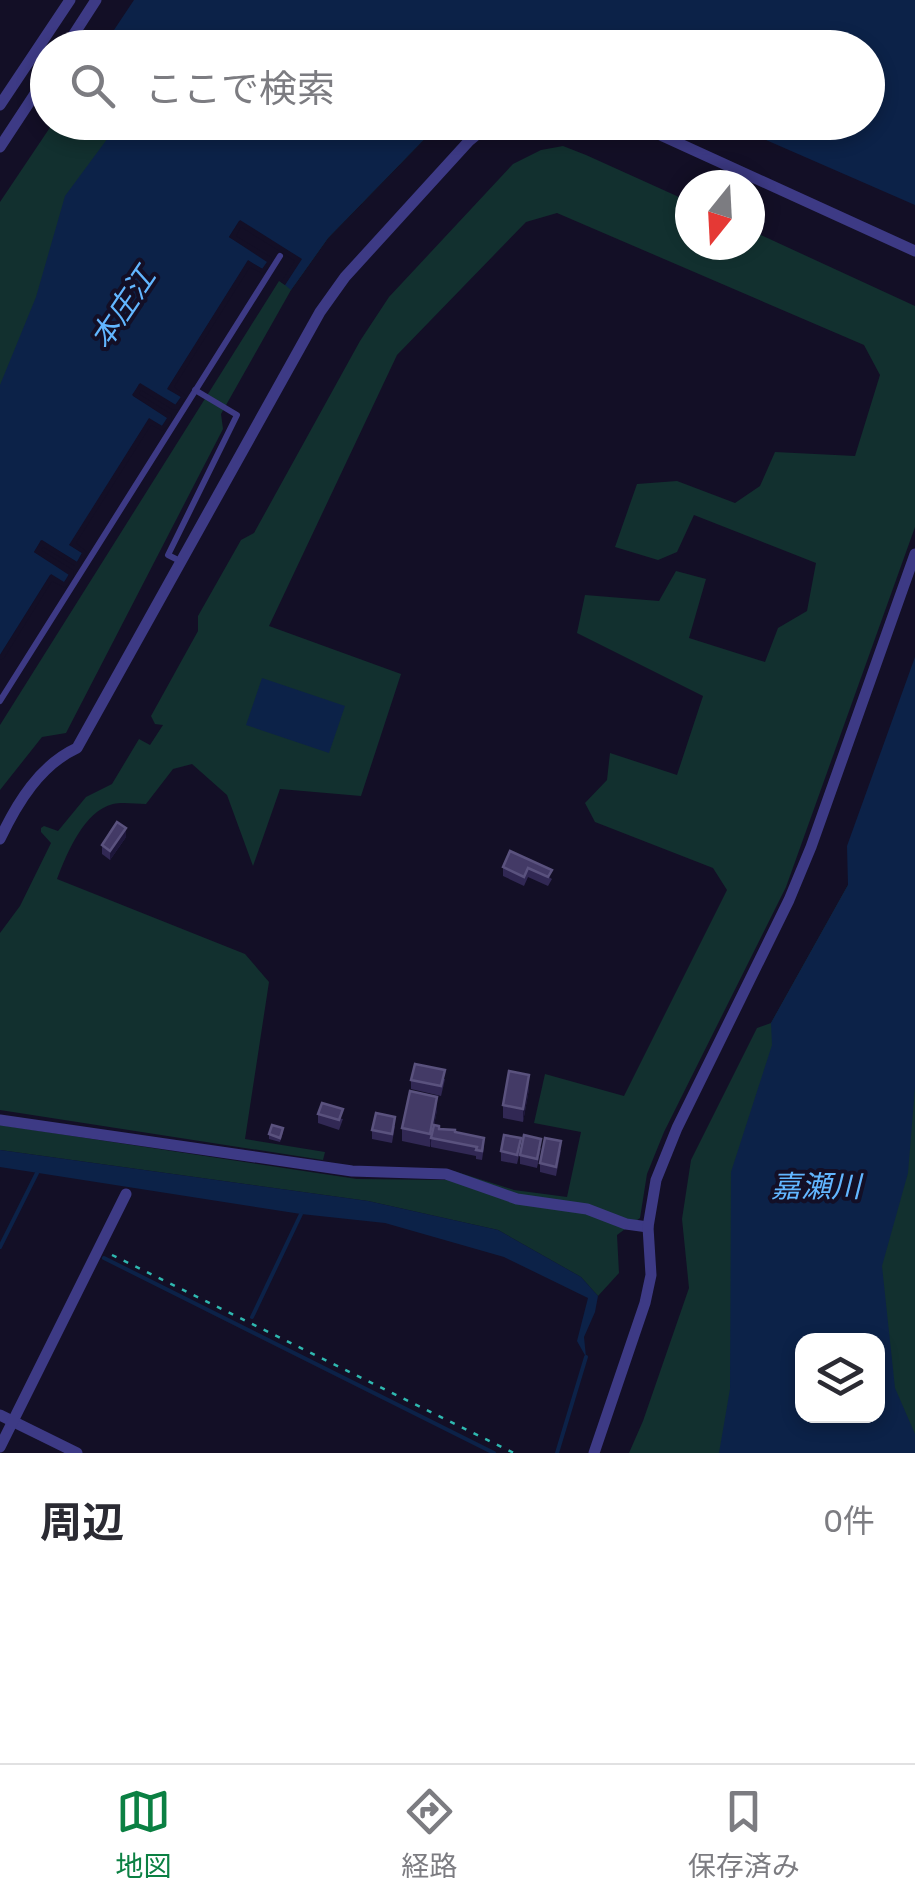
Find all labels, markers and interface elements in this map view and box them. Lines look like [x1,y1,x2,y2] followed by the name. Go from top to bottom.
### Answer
[30,30,885,140] search box
[65,58,120,113] icon: search
[145,65,335,110] text: ここで検索
[675,170,765,260] north arrow
[82,258,164,355] water label: 本庄江
[771,1168,864,1204] water label: 嘉瀬川
[795,1333,885,1423] map controls
[795,1333,885,1423] button: layers
[40,1496,124,1546] text: 周辺
[823,1501,875,1539] text: 0件
[115,1784,171,1884] tab: 地図
[401,1784,458,1884] tab: 経路
[688,1784,800,1884] tab: 保存済み

